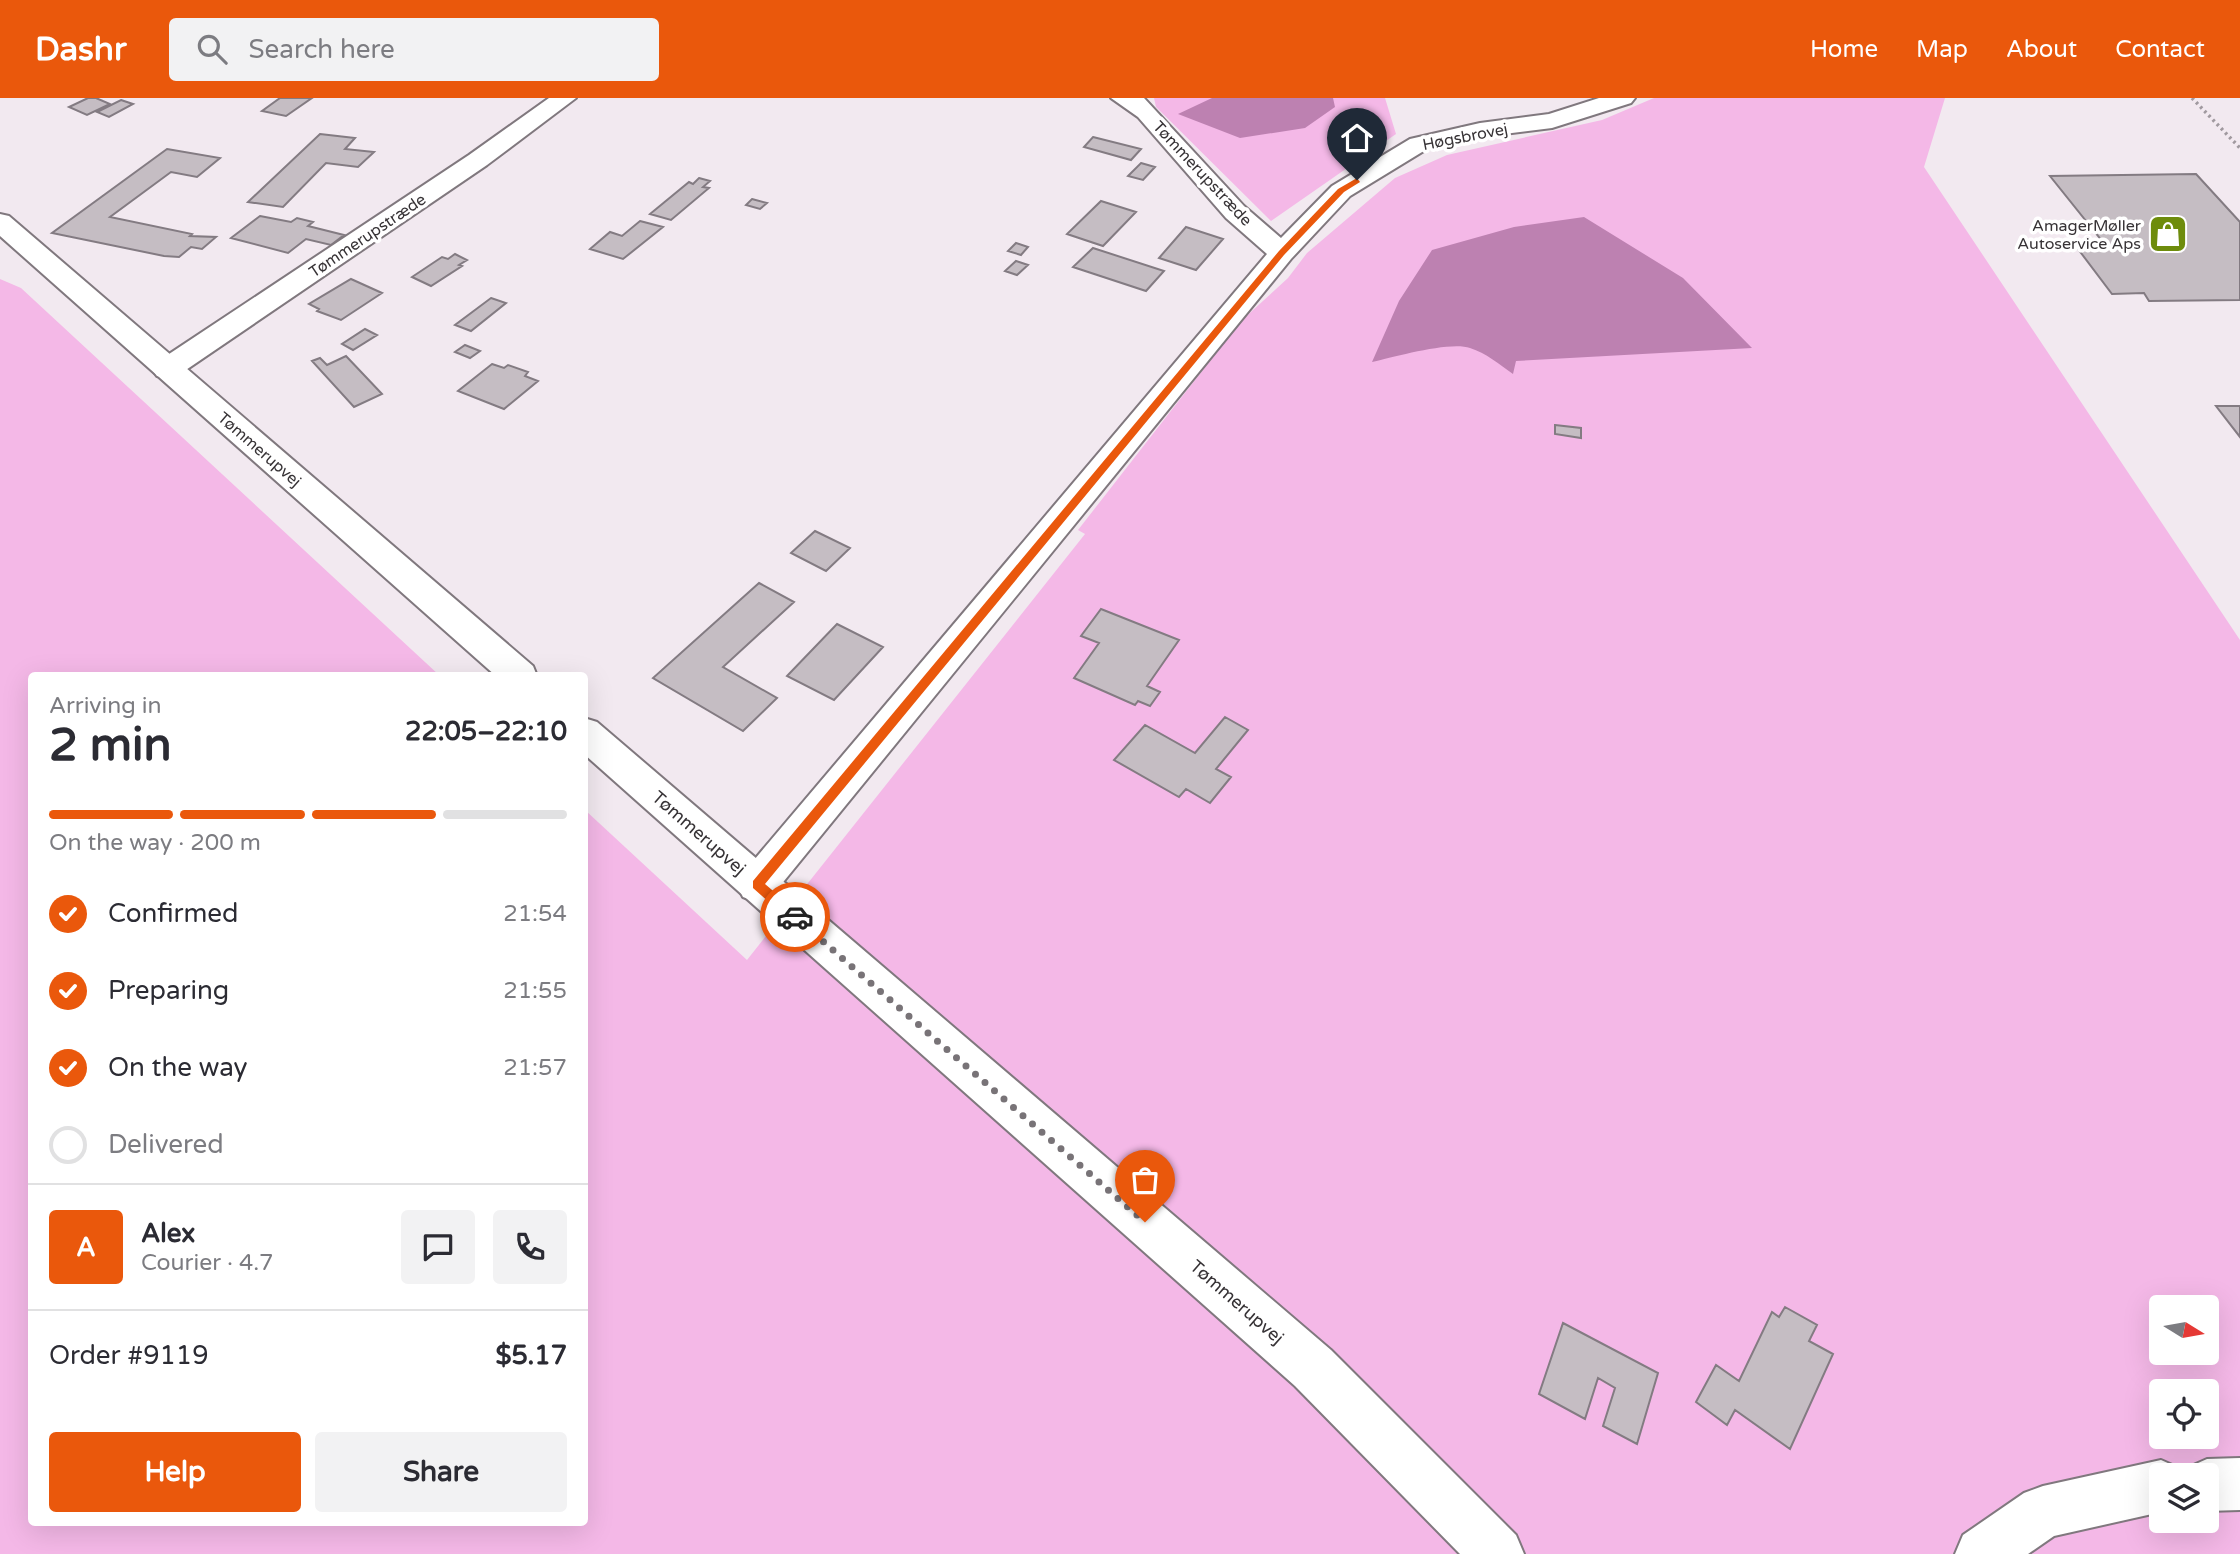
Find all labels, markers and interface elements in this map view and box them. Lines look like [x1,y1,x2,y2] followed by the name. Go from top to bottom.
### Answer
[169,18,659,81] search box
[35,30,127,69] text: Dashr
[193,30,231,68] icon: search
[249,34,395,65] text: Search here
[1810,35,1878,64] text: Home
[1916,35,1968,64] text: Map
[2006,35,2077,64] text: About
[2115,35,2205,64] text: Contact
[1327,108,1387,180] pin
[1148,117,1256,230] street label: Tømmerupstræde
[1338,119,1376,157] icon: home
[1421,119,1510,155] street label: Høgsbrovej
[305,189,430,282] street label: Tømmerupstræde
[2147,213,2189,255] shop icon: AmagerMøller Autoservice Aps
[2017,216,2142,254] place label: AmagerMøller Autoservice Aps
[213,408,305,491] street label: Tømmerupvej
[49,692,162,720] text: Arriving in
[405,716,567,747] text: 22:05–22:10
[49,718,172,773] text: 2 min
[648,786,750,880] street label: Tømmerupvej
[49,829,261,857] text: On the way · 200 m
[760,882,830,952] courier
[49,895,87,933] icon: check
[108,898,238,929] text: Confirmed
[776,898,814,936] icon: car
[503,900,567,928] text: 21:54
[49,972,87,1010] icon: check
[108,975,229,1006] text: Preparing
[503,977,567,1005] text: 21:55
[49,1049,87,1087] icon: check
[108,1052,248,1083] text: On the way
[503,1054,567,1082] text: 21:57
[108,1129,224,1160] text: Delivered
[1115,1150,1175,1222] pin
[1126,1161,1164,1199] icon: bag
[401,1210,475,1284] button: chat
[493,1210,567,1284] button: phone
[141,1218,195,1249] text: Alex
[76,1232,96,1263] text: A
[141,1249,274,1277] text: Courier · 4.7
[1186,1255,1288,1349] street label: Tømmerupvej
[2149,1295,2219,1365] north arrow
[2149,1295,2219,1533] map controls
[49,1340,209,1371] text: Order #9119
[495,1340,567,1371] text: $5.17
[2149,1379,2219,1449] button: locate
[49,1432,301,1512] button: Help
[315,1432,567,1512] button: Share
[2149,1463,2219,1533] button: layers

